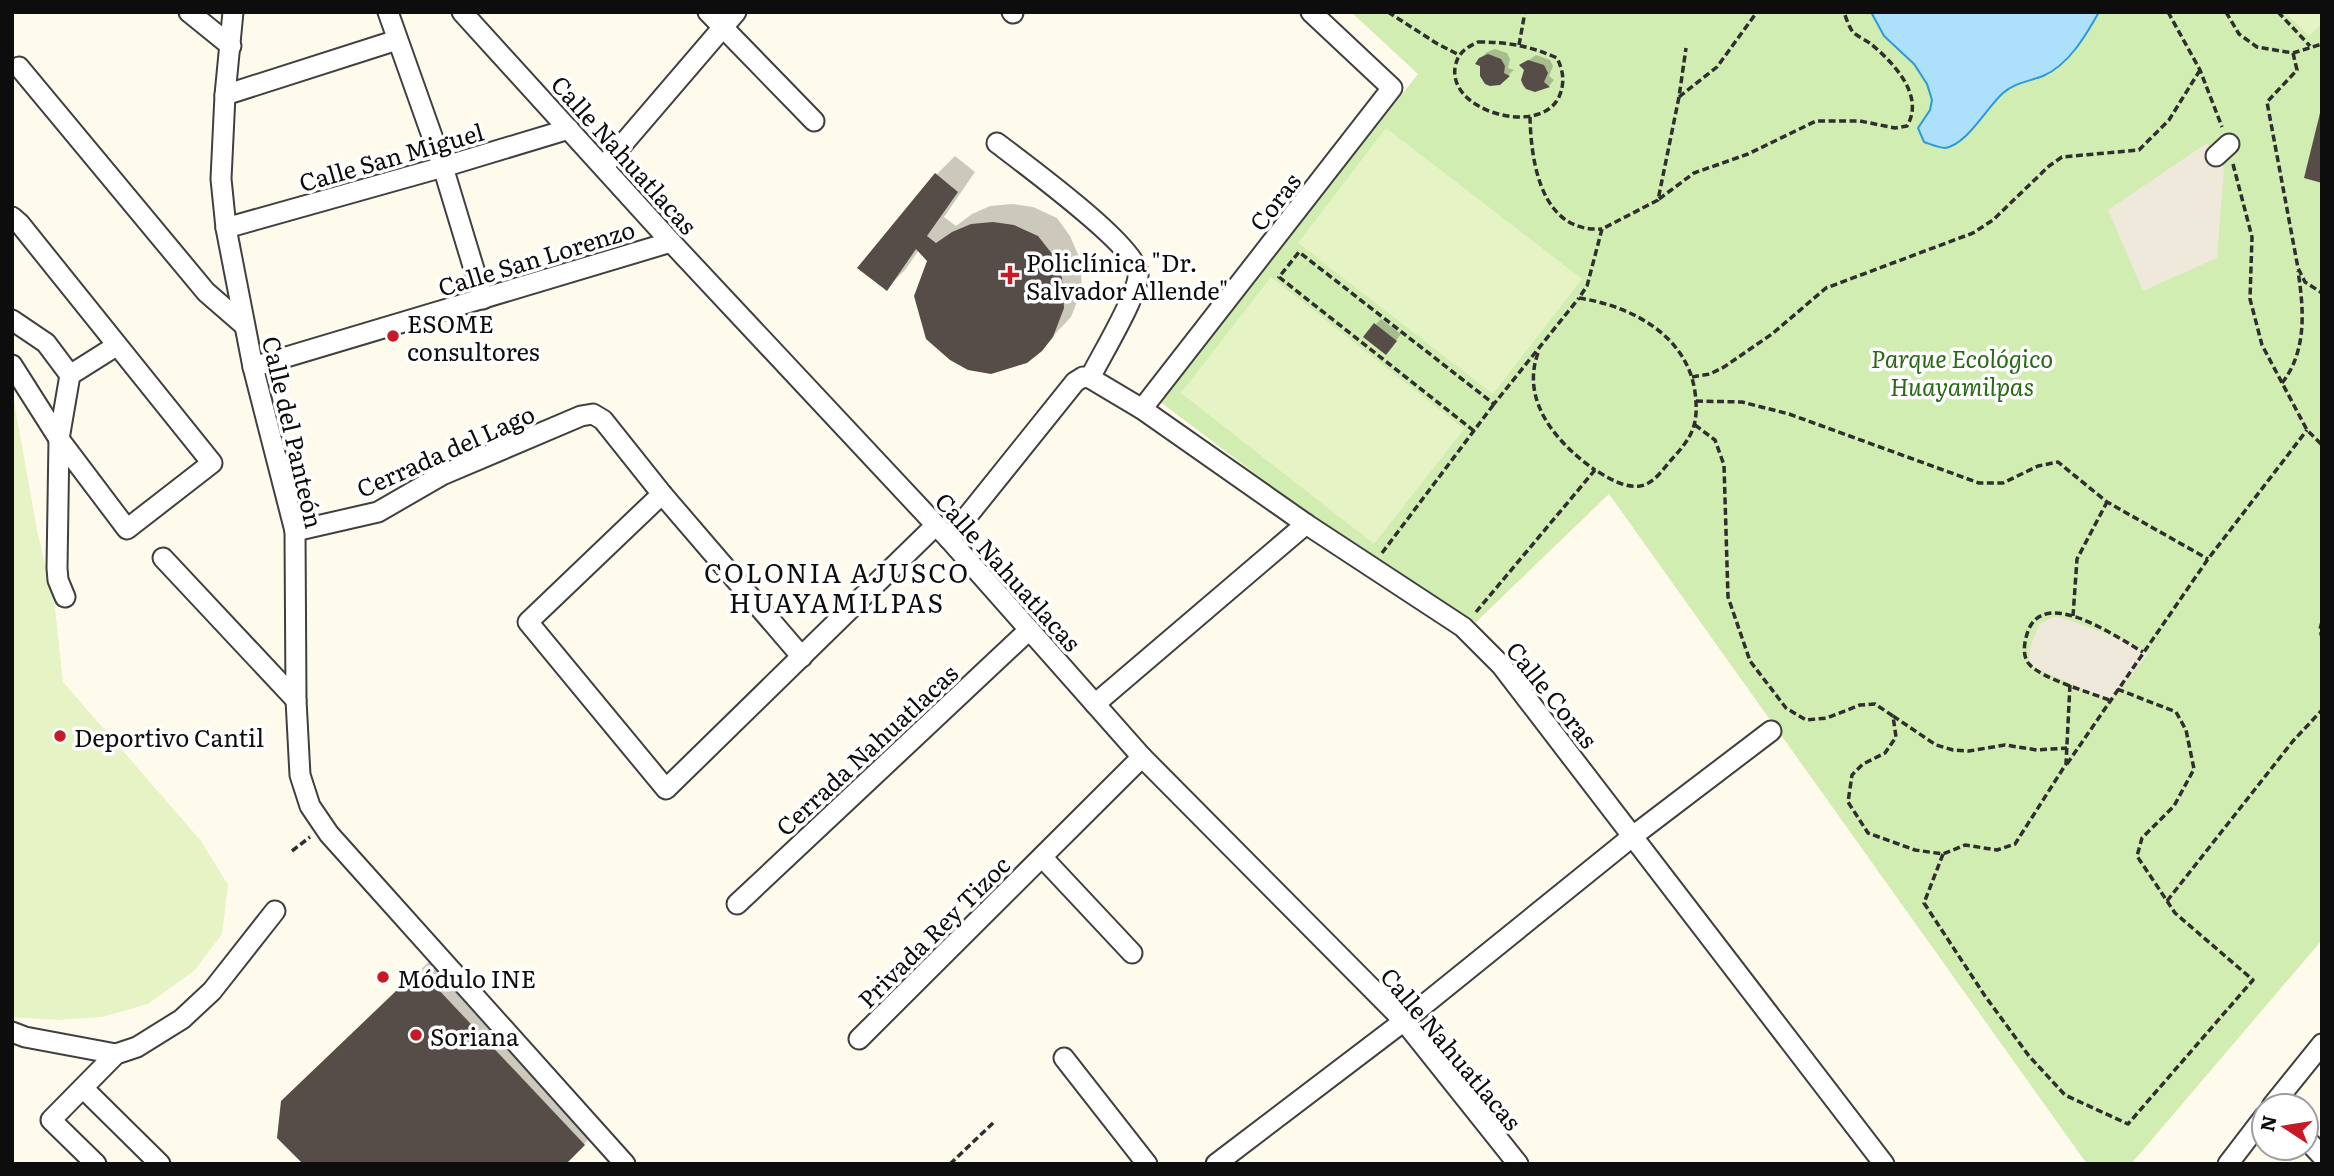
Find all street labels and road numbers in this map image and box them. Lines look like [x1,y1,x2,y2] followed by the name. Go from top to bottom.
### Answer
[544,67,706,241] street label: Calle Nahuatlacas
[295,113,487,199] street label: Calle San Miguel
[1240,164,1308,238] street label: Coras
[433,210,639,304] street label: Calle San Lorenzo
[255,333,333,532] street label: Calle del Panteón
[350,395,540,505] street label: Cerrada del Lago
[928,484,1090,658] street label: Calle Nahuatlacas
[1499,633,1607,755] street label: Calle Coras
[767,655,965,843] street label: Cerrada Nahuatlacas
[849,847,1017,1015] street label: Privada Rey Tizoc
[1373,959,1531,1137] street label: Calle Nahuatlacas

